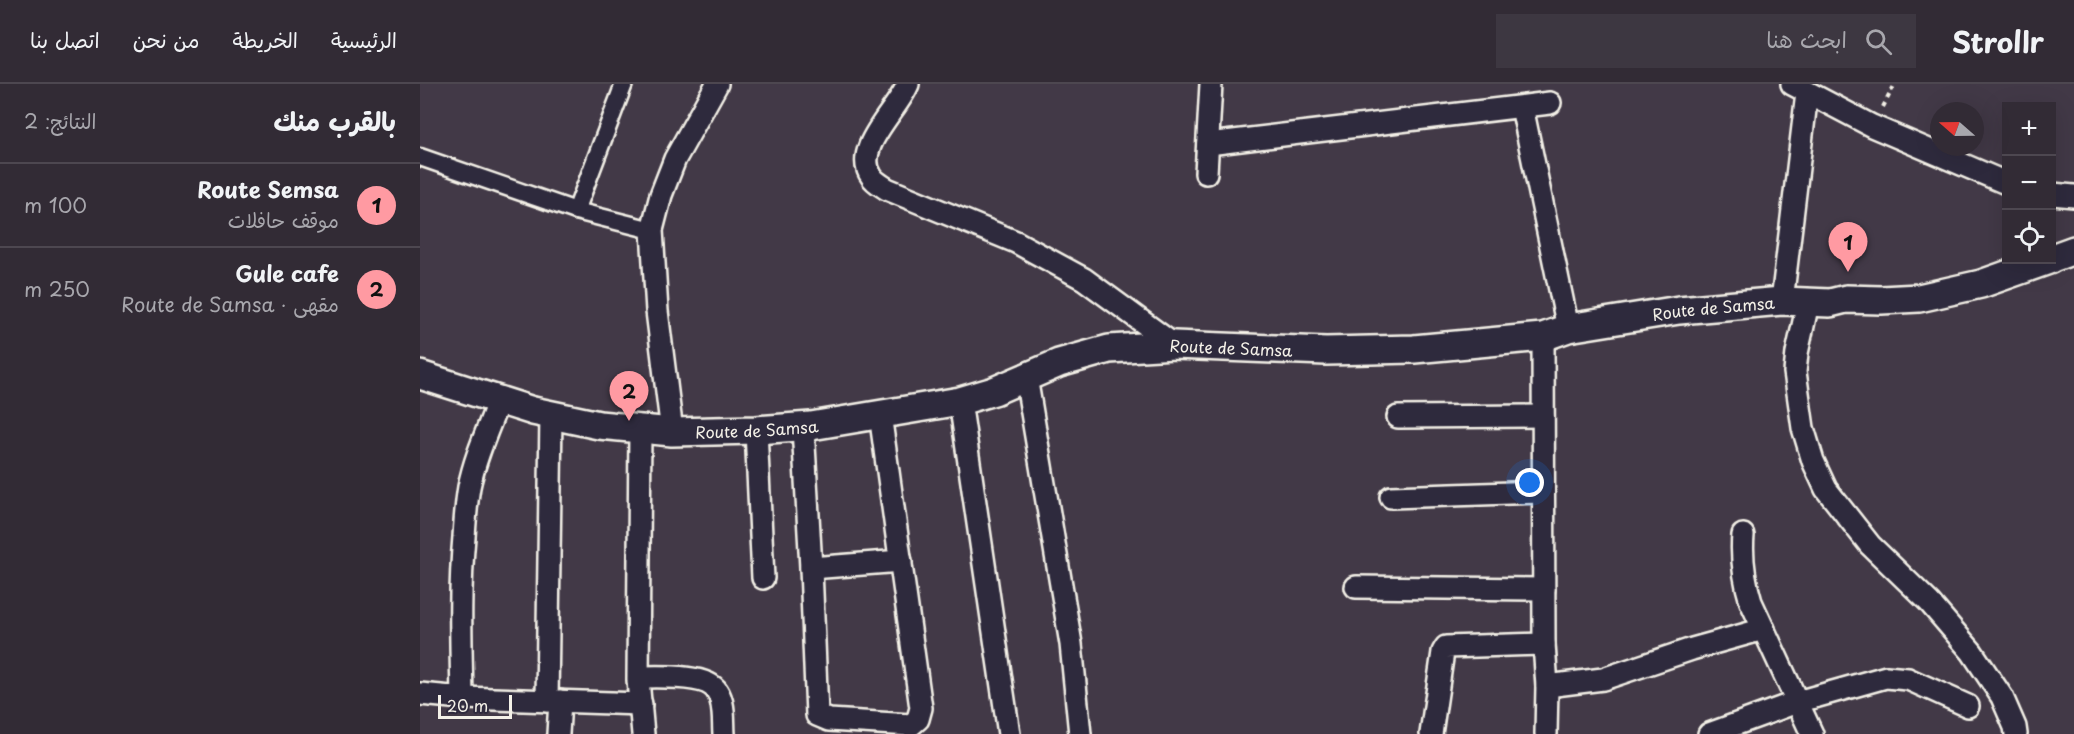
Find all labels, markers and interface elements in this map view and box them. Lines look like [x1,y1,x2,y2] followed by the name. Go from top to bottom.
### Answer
[1496,14,1916,68] search box
[1952,20,2044,63] text: Strollr
[1766,22,1847,55] text: ابحث هنا
[30,23,100,55] text: اتصل بنا
[133,23,199,55] text: من نحن
[232,23,298,55] text: الخريطة
[331,23,397,55] text: الرئيسية
[1862,25,1895,58] icon: search
[274,101,396,140] text: بالقرب منك
[1930,102,1984,156] north arrow
[2002,102,2056,264] map controls
[2002,102,2056,156] button: +
[24,106,97,136] text: النتائج: 2
[2002,156,2056,210] button: −
[197,172,339,205] text: Route Semsa
[24,190,87,220] text: 100 m
[372,190,381,220] text: 1
[228,205,339,235] text: موقف حافلات
[2002,210,2056,264] button: locate
[1828,222,1868,272] pin: 1
[235,256,339,289] text: Gule cafe
[24,274,90,304] text: 250 m
[369,274,384,304] text: 2
[121,289,339,319] text: مقهى · Route de Samsa
[1650,290,1776,326] street label: Route de Samsa
[1169,333,1294,362] street label: Route de Samsa
[610,372,648,421] pin: 2
[695,413,820,443] street label: Route de Samsa
[1515,468,1544,497] your location
[438,692,512,720] scale bar
[447,693,488,717] text: 20 m

